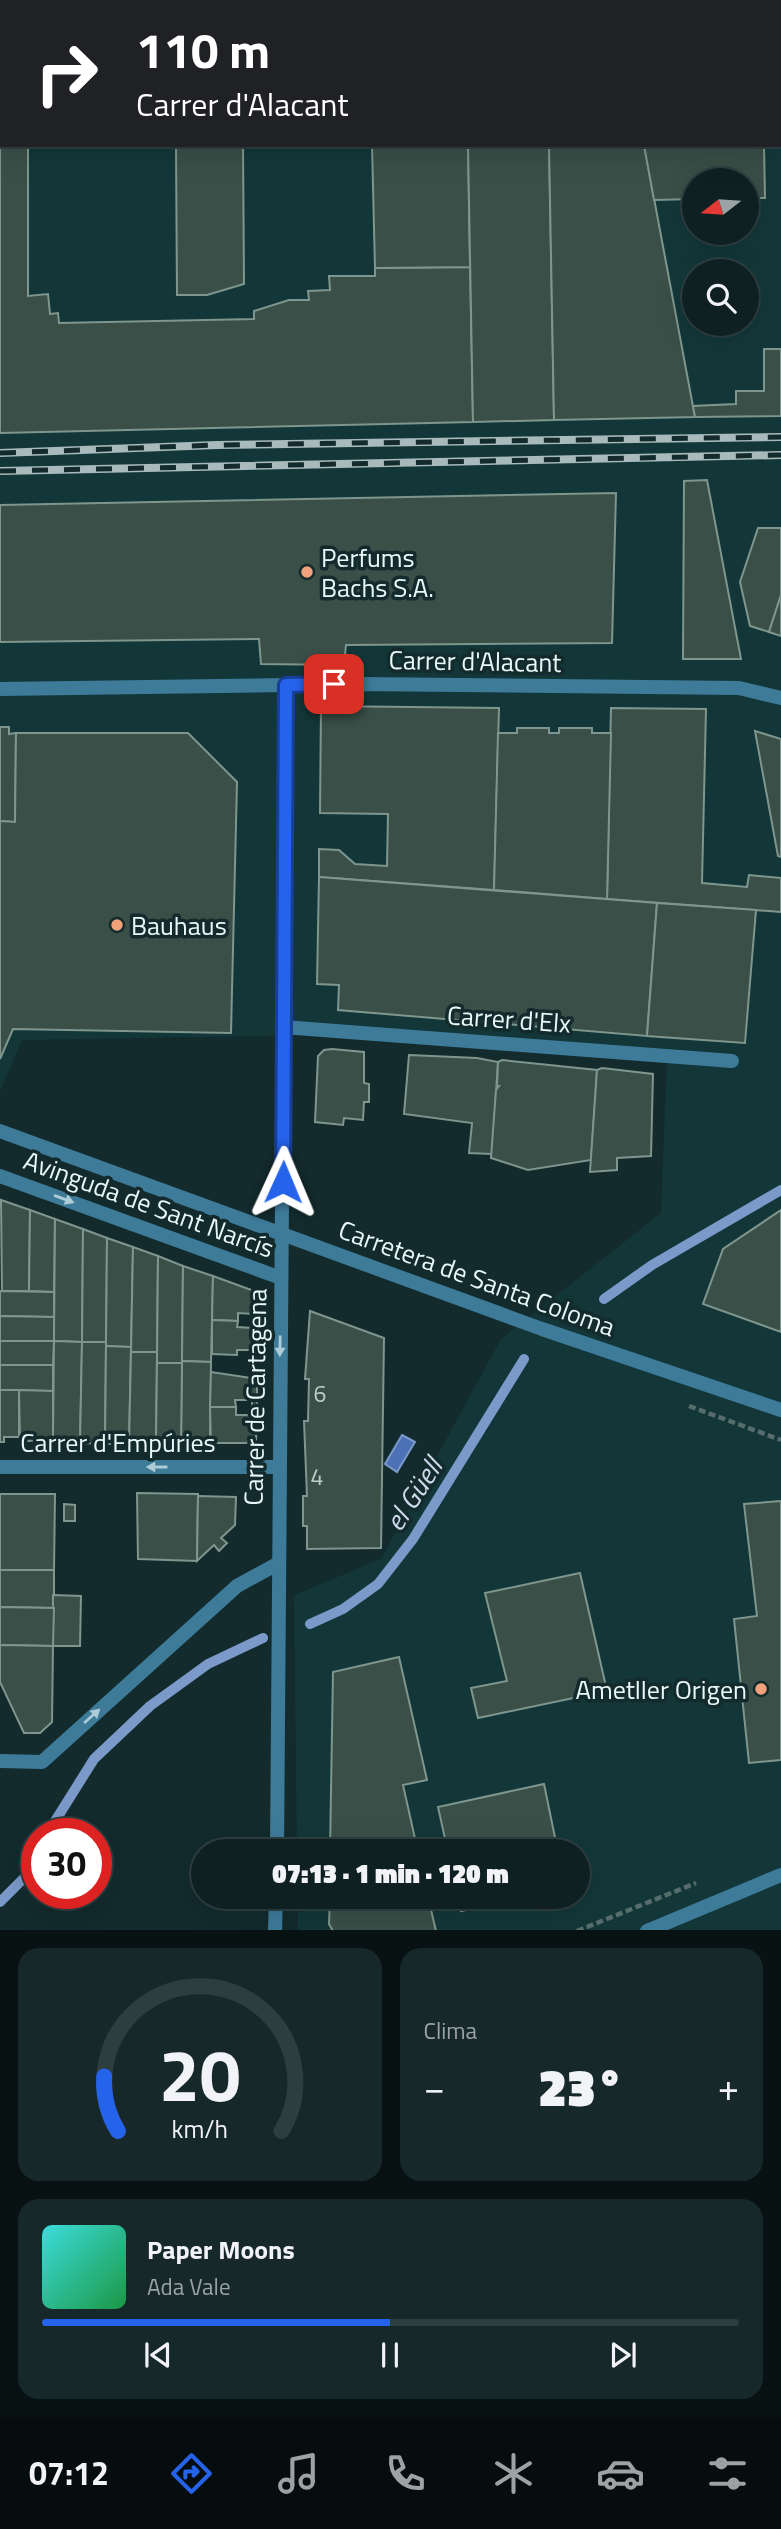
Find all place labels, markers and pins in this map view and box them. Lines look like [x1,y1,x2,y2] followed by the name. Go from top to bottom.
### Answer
[321,538,434,607] place label: Perfums Bachs S.A.
[299,564,315,580] marker: Perfums Bachs S.A.
[304,654,364,714] pin
[131,906,227,945] place label: Bauhaus
[109,917,125,933] marker: Bauhaus
[575,1670,747,1709] place label: Ametller Origen
[753,1681,769,1697] marker: Ametller Origen

